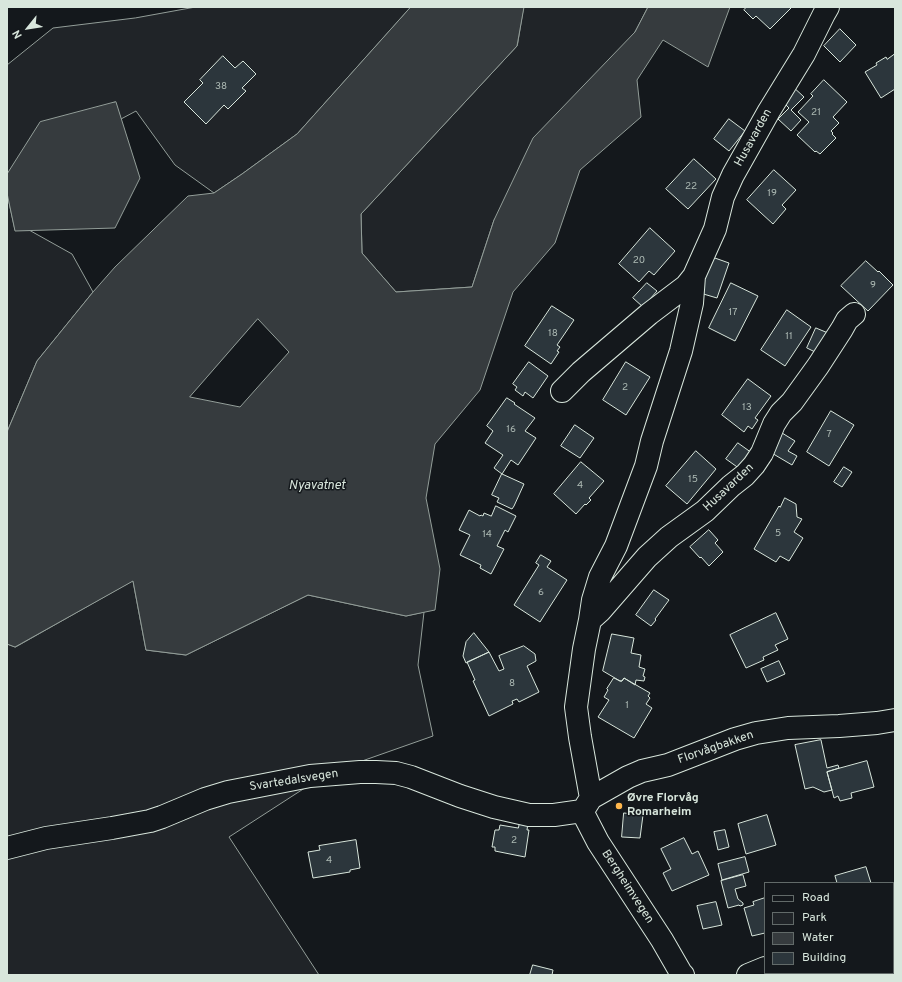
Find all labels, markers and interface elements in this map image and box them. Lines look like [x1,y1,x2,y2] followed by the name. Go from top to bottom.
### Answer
[8,8,48,48] north arrow
[10,27,26,41] text: N
[215,81,227,93] house number: 38
[732,107,776,169] street label: Husavarden
[811,107,821,119] house number: 21
[685,181,697,193] house number: 22
[767,188,777,200] house number: 19
[633,255,645,267] house number: 20
[870,280,876,292] house number: 9
[729,307,737,319] house number: 17
[548,328,558,340] house number: 18
[785,331,793,343] house number: 11
[622,382,628,394] house number: 2
[742,402,752,414] house number: 13
[506,424,516,436] house number: 16
[826,429,832,441] house number: 7
[701,461,757,515] street label: Husavarden
[688,474,698,486] house number: 15
[289,478,345,494] water label: Nyavatnet
[577,480,583,492] house number: 4
[775,528,781,540] house number: 5
[482,529,492,541] house number: 14
[538,587,544,599] house number: 6
[509,678,515,690] house number: 8
[625,700,629,712] house number: 1
[676,728,756,768] street label: Florvågbakken
[249,767,339,795] street label: Svartedalsvegen
[627,792,699,820] place label: Øvre Florvåg Romarheim
[614,801,624,811] marker: Øvre Florvåg Romarheim
[511,835,517,847] house number: 2
[598,847,656,927] street label: Bergheimvegen
[326,855,332,867] house number: 4
[764,882,894,974] legend
[802,890,830,906] text: Road
[802,910,827,926] text: Park
[802,930,834,946] text: Water
[802,950,846,966] text: Building

